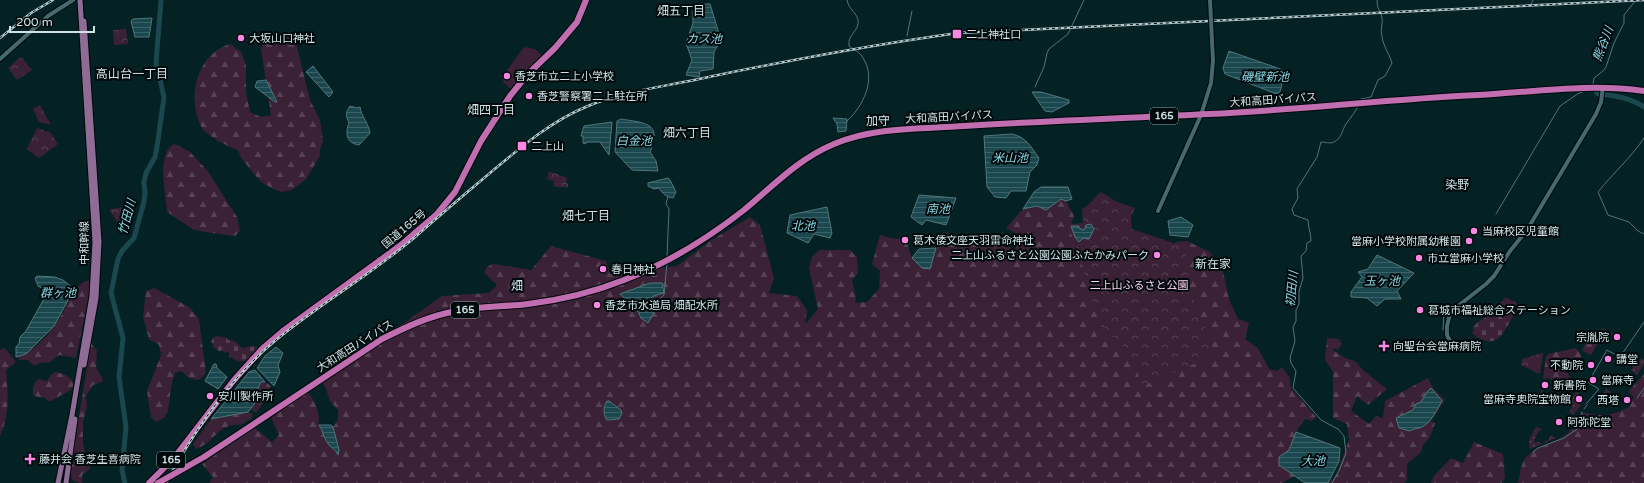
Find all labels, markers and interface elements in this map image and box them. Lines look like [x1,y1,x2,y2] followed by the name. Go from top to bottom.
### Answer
[657,4,705,18] district label: 畑五丁目
[10,8,94,34] scale bar
[16,15,53,29] text: 200 m
[1590,23,1617,63] water label: 熊谷川
[951,28,963,40] marker: 二上神社口
[966,28,1021,41] place label: 二上神社口
[249,32,315,45] place label: 大坂山口神社
[686,32,723,46] water label: カス池
[236,33,246,43] marker: 大坂山口神社
[96,67,168,81] district label: 高山台一丁目
[515,70,614,83] place label: 香芝市立二上小学校
[1241,70,1290,84] water label: 磯壁新池
[502,71,512,81] marker: 香芝市立二上小学校
[537,90,648,103] place label: 香芝警察署二上駐在所
[1229,90,1317,110] street label: 大和高田バイパス
[524,91,534,101] marker: 香芝警察署二上駐在所
[467,103,515,117] district label: 畑四丁目
[905,108,993,126] street label: 大和高田バイパス
[1150,108,1178,124] road number: 165
[866,114,890,128] district label: 加守
[663,126,711,140] district label: 畑六丁目
[616,134,653,148] water label: 白金池
[516,140,528,152] marker: 二上山
[531,140,564,153] place label: 二上山
[992,151,1029,165] water label: 米山池
[1445,178,1469,192] district label: 染野
[115,196,139,236] water label: 竹田川
[926,202,951,216] water label: 南池
[379,207,429,251] street label: 国道165号
[562,209,610,223] district label: 畑七丁目
[791,219,816,233] water label: 北池
[78,221,91,265] street label: 中和幹線
[1482,225,1559,238] place label: 当麻校区児童館
[1469,226,1479,236] marker: 当麻校区児童館
[913,234,1034,247] place label: 葛木倭文座天羽雷命神社
[900,235,910,245] marker: 葛木倭文座天羽雷命神社
[1351,235,1461,248] place label: 當麻小学校附属幼稚園
[1464,236,1474,246] marker: 當麻小学校附属幼稚園
[951,249,1149,262] place label: 二上山ふるさと公園公園ふたかみパーク
[1152,250,1162,260] marker: 二上山ふるさと公園公園ふたかみパーク
[1427,252,1504,265] place label: 市立當麻小学校
[1414,253,1424,263] marker: 市立當麻小学校
[1195,257,1231,271] district label: 新在家
[611,263,655,276] place label: 春日神社
[598,264,608,274] marker: 春日神社
[1283,268,1301,308] water label: 初田川
[1364,274,1401,288] water label: 玉ヶ池
[511,279,523,293] district label: 畑
[1090,279,1189,292] park label: 二上山ふるさと公園
[40,286,77,300] water label: 群ヶ池
[605,299,719,312] place label: 香芝市水道局 畑配水所
[592,300,602,310] marker: 香芝市水道局 畑配水所
[451,302,479,318] road number: 165
[1428,304,1571,317] place label: 葛城市福祉総合ステーション
[1415,305,1425,315] marker: 葛城市福祉総合ステーション
[314,317,396,375] street label: 大和高田バイパス
[1576,331,1609,344] place label: 宗胤院
[1612,332,1622,342] marker: 宗胤院
[1378,340,1390,352] marker: 向聖台会當麻病院
[1393,340,1481,353] place label: 向聖台会當麻病院
[1616,353,1638,366] place label: 講堂
[1603,354,1613,364] marker: 講堂
[1550,359,1583,372] place label: 不動院
[1586,360,1596,370] marker: 不動院
[1601,374,1634,387] place label: 當麻寺
[1588,375,1598,385] marker: 當麻寺
[1553,379,1586,392] place label: 新書院
[1540,380,1550,390] marker: 新書院
[218,390,274,403] place label: 安川製作所
[205,391,215,401] marker: 安川製作所
[1483,393,1571,406] place label: 當麻寺奥院宝物館
[1574,394,1584,404] marker: 當麻寺奥院宝物館
[1597,394,1619,407] place label: 西塔
[1622,395,1632,405] marker: 西塔
[1567,416,1611,429] place label: 阿弥陀堂
[1554,417,1564,427] marker: 阿弥陀堂
[157,452,185,468] road number: 165
[24,453,36,465] marker: 藤井会 香芝生喜病院
[39,453,141,466] place label: 藤井会 香芝生喜病院
[1301,454,1326,468] water label: 大池

